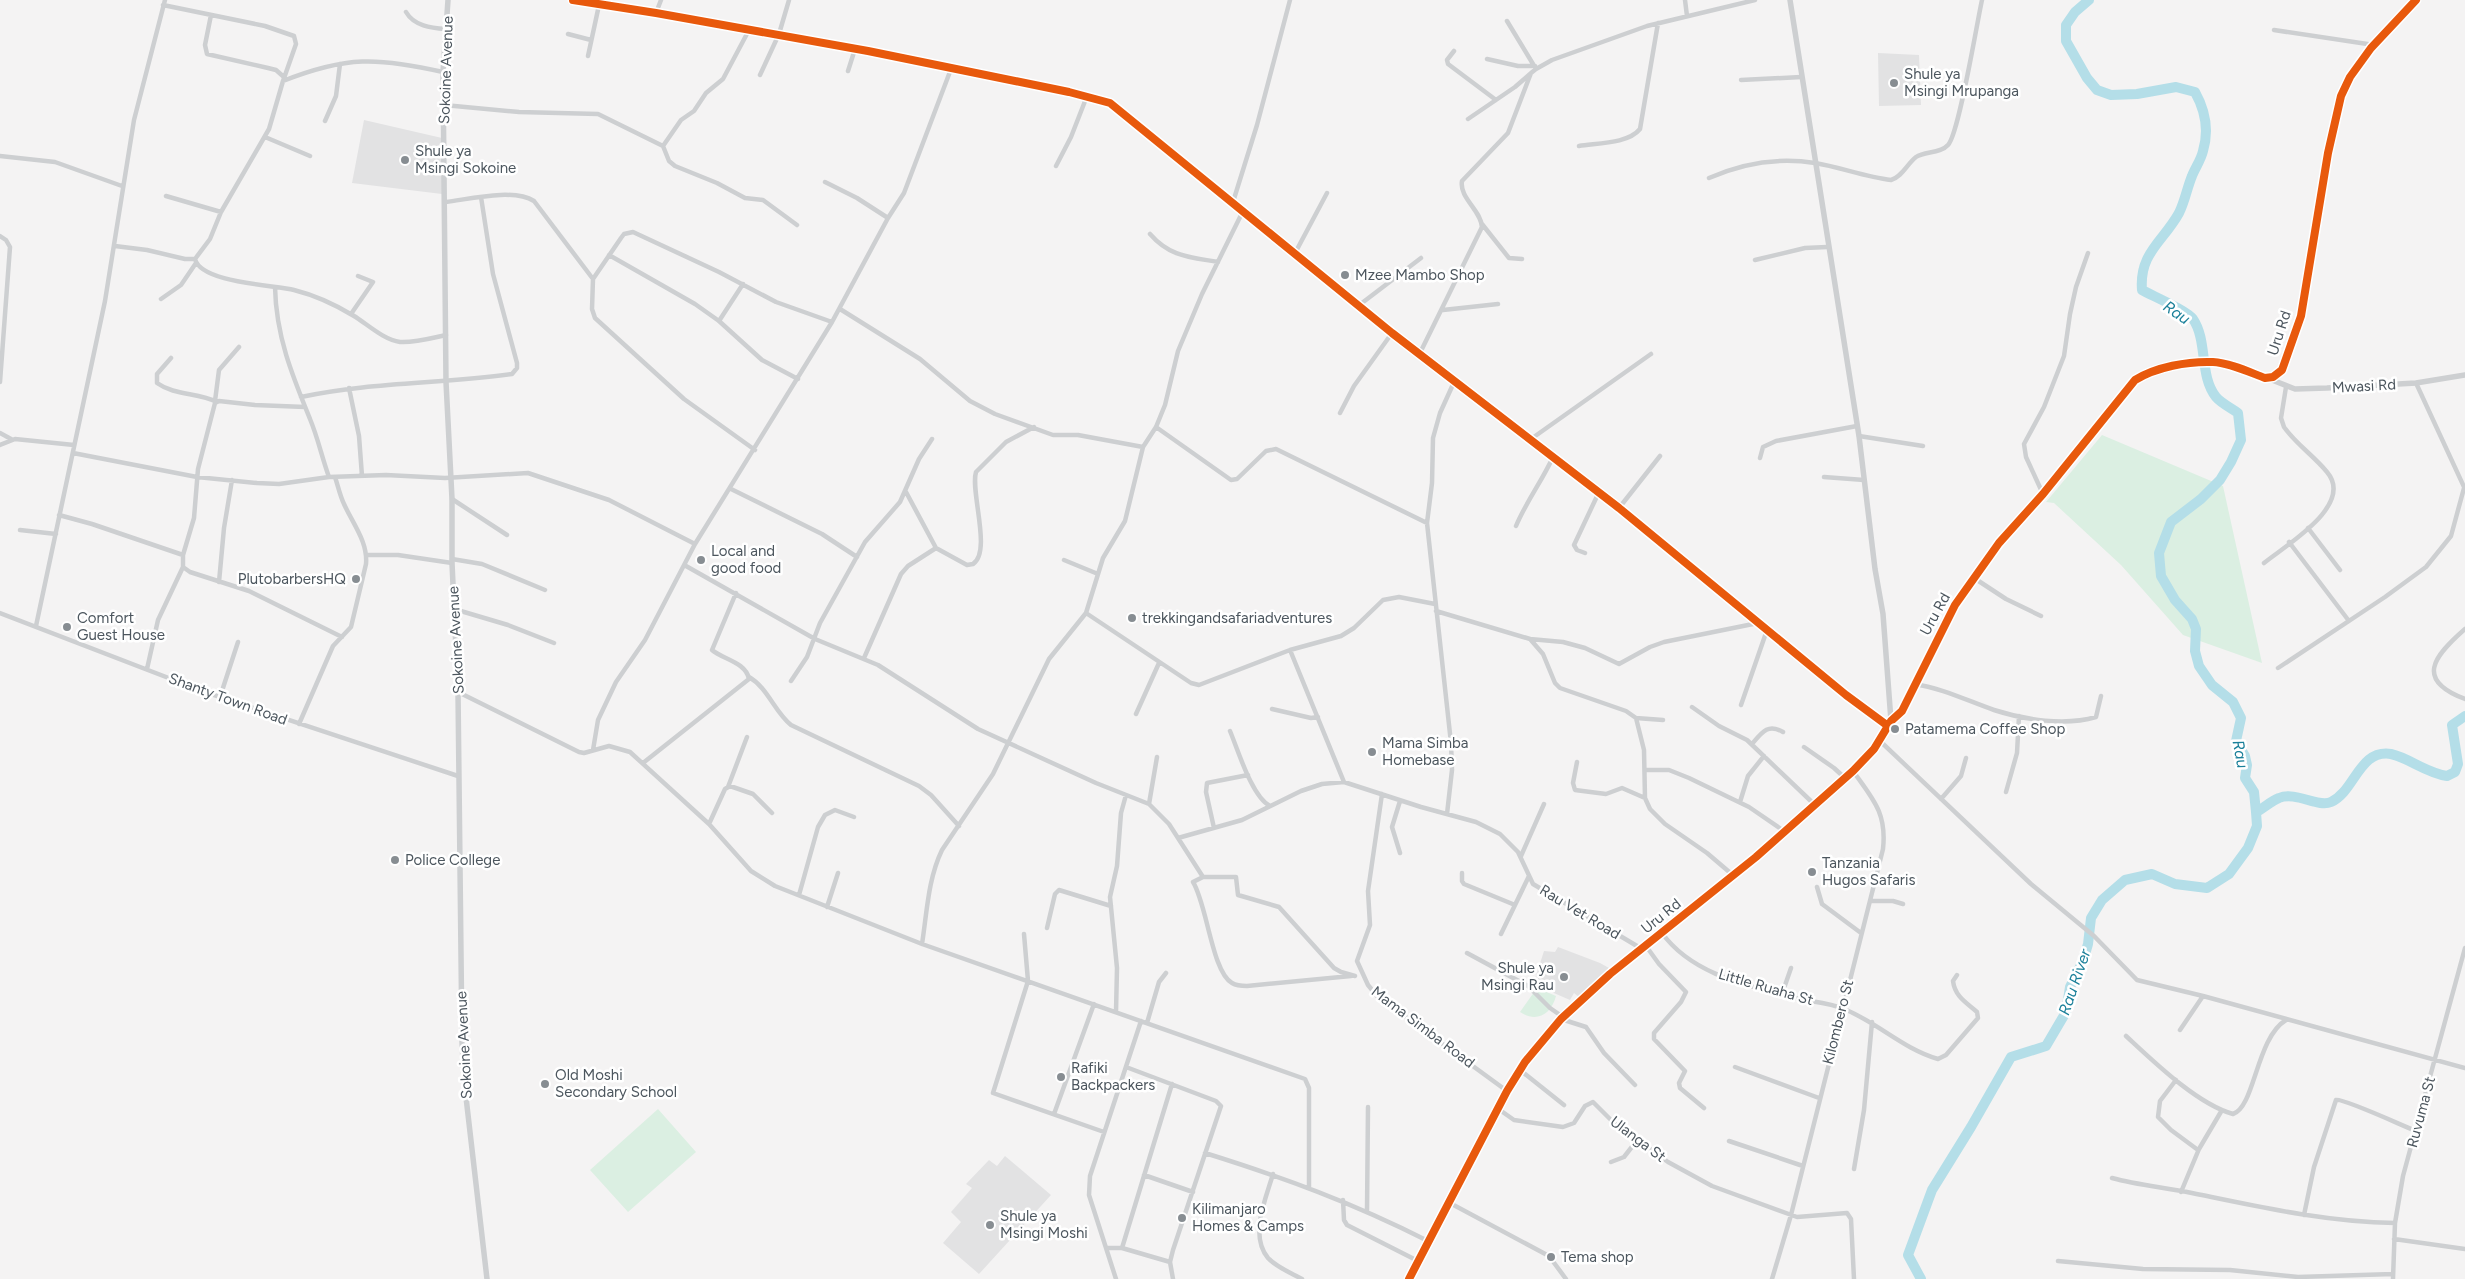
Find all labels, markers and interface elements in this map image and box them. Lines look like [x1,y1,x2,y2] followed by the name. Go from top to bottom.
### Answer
[435,16,457,124] street label: Sokoine Avenue
[1904,65,2019,100] place label: Shule ya Msingi Mrupanga
[1888,77,1900,89] marker: Shule ya Msingi Mrupanga
[415,142,516,177] place label: Shule ya Msingi Sokoine
[399,154,411,166] marker: Shule ya Msingi Sokoine
[1355,266,1485,284] place label: Mzee Mambo Shop
[1339,269,1351,281] marker: Mzee Mambo Shop
[2160,297,2194,328] water label: Rau
[2263,308,2295,358] street label: Uru Rd
[2331,375,2397,397] street label: Mwasi Rd
[711,542,781,577] place label: Local and good food
[695,554,707,566] marker: Local and good food
[238,570,346,588] place label: PlutobarbersHQ
[350,573,362,585] marker: PlutobarbersHQ
[444,586,468,694] street label: Sokoine Avenue
[1916,590,1954,638] street label: Uru Rd
[77,609,165,644] place label: Comfort Guest House
[1142,609,1332,627] place label: trekkingandsafariadventures
[1126,612,1138,624] marker: trekkingandsafariadventures
[61,621,73,633] marker: Comfort Guest House
[166,669,290,729] street label: Shanty Town Road
[1905,720,2065,738] place label: Patamema Coffee Shop
[1889,723,1901,735] marker: Patamema Coffee Shop
[1382,734,1468,769] place label: Mama Simba Homebase
[2228,738,2253,770] water label: Rau
[1366,746,1378,758] marker: Mama Simba Homebase
[405,851,500,869] place label: Police College
[389,854,401,866] marker: Police College
[1822,854,1915,889] place label: Tanzania Hugos Safaris
[1806,866,1818,878] marker: Tanzania Hugos Safaris
[1536,881,1624,943] street label: Rau Vet Road
[1637,895,1685,937] street label: Uru Rd
[2054,946,2095,1018] water label: Rau River
[1481,959,1554,994] place label: Shule ya Msingi Rau
[1716,965,1816,1009] street label: Little Ruaha St
[1558,971,1570,983] marker: Shule ya Msingi Rau
[1819,977,1857,1066] street label: Kilombero St
[1368,982,1478,1072] street label: Mama Simba Road
[452,991,476,1099] street label: Sokoine Avenue
[1071,1059,1155,1094] place label: Rafiki Backpackers
[555,1066,677,1101] place label: Old Moshi Secondary School
[1055,1071,1067,1083] marker: Rafiki Backpackers
[2403,1074,2439,1150] street label: Ruvuma St
[539,1078,551,1090] marker: Old Moshi Secondary School
[1607,1112,1670,1166] street label: Ulanga St
[1192,1200,1304,1235] place label: Kilimanjaro Homes & Camps
[1000,1207,1088,1242] place label: Shule ya Msingi Moshi
[1176,1212,1188,1224] marker: Kilimanjaro Homes & Camps
[984,1219,996,1231] marker: Shule ya Msingi Moshi
[1561,1248,1634,1266] place label: Tema shop
[1545,1251,1557,1263] marker: Tema shop

